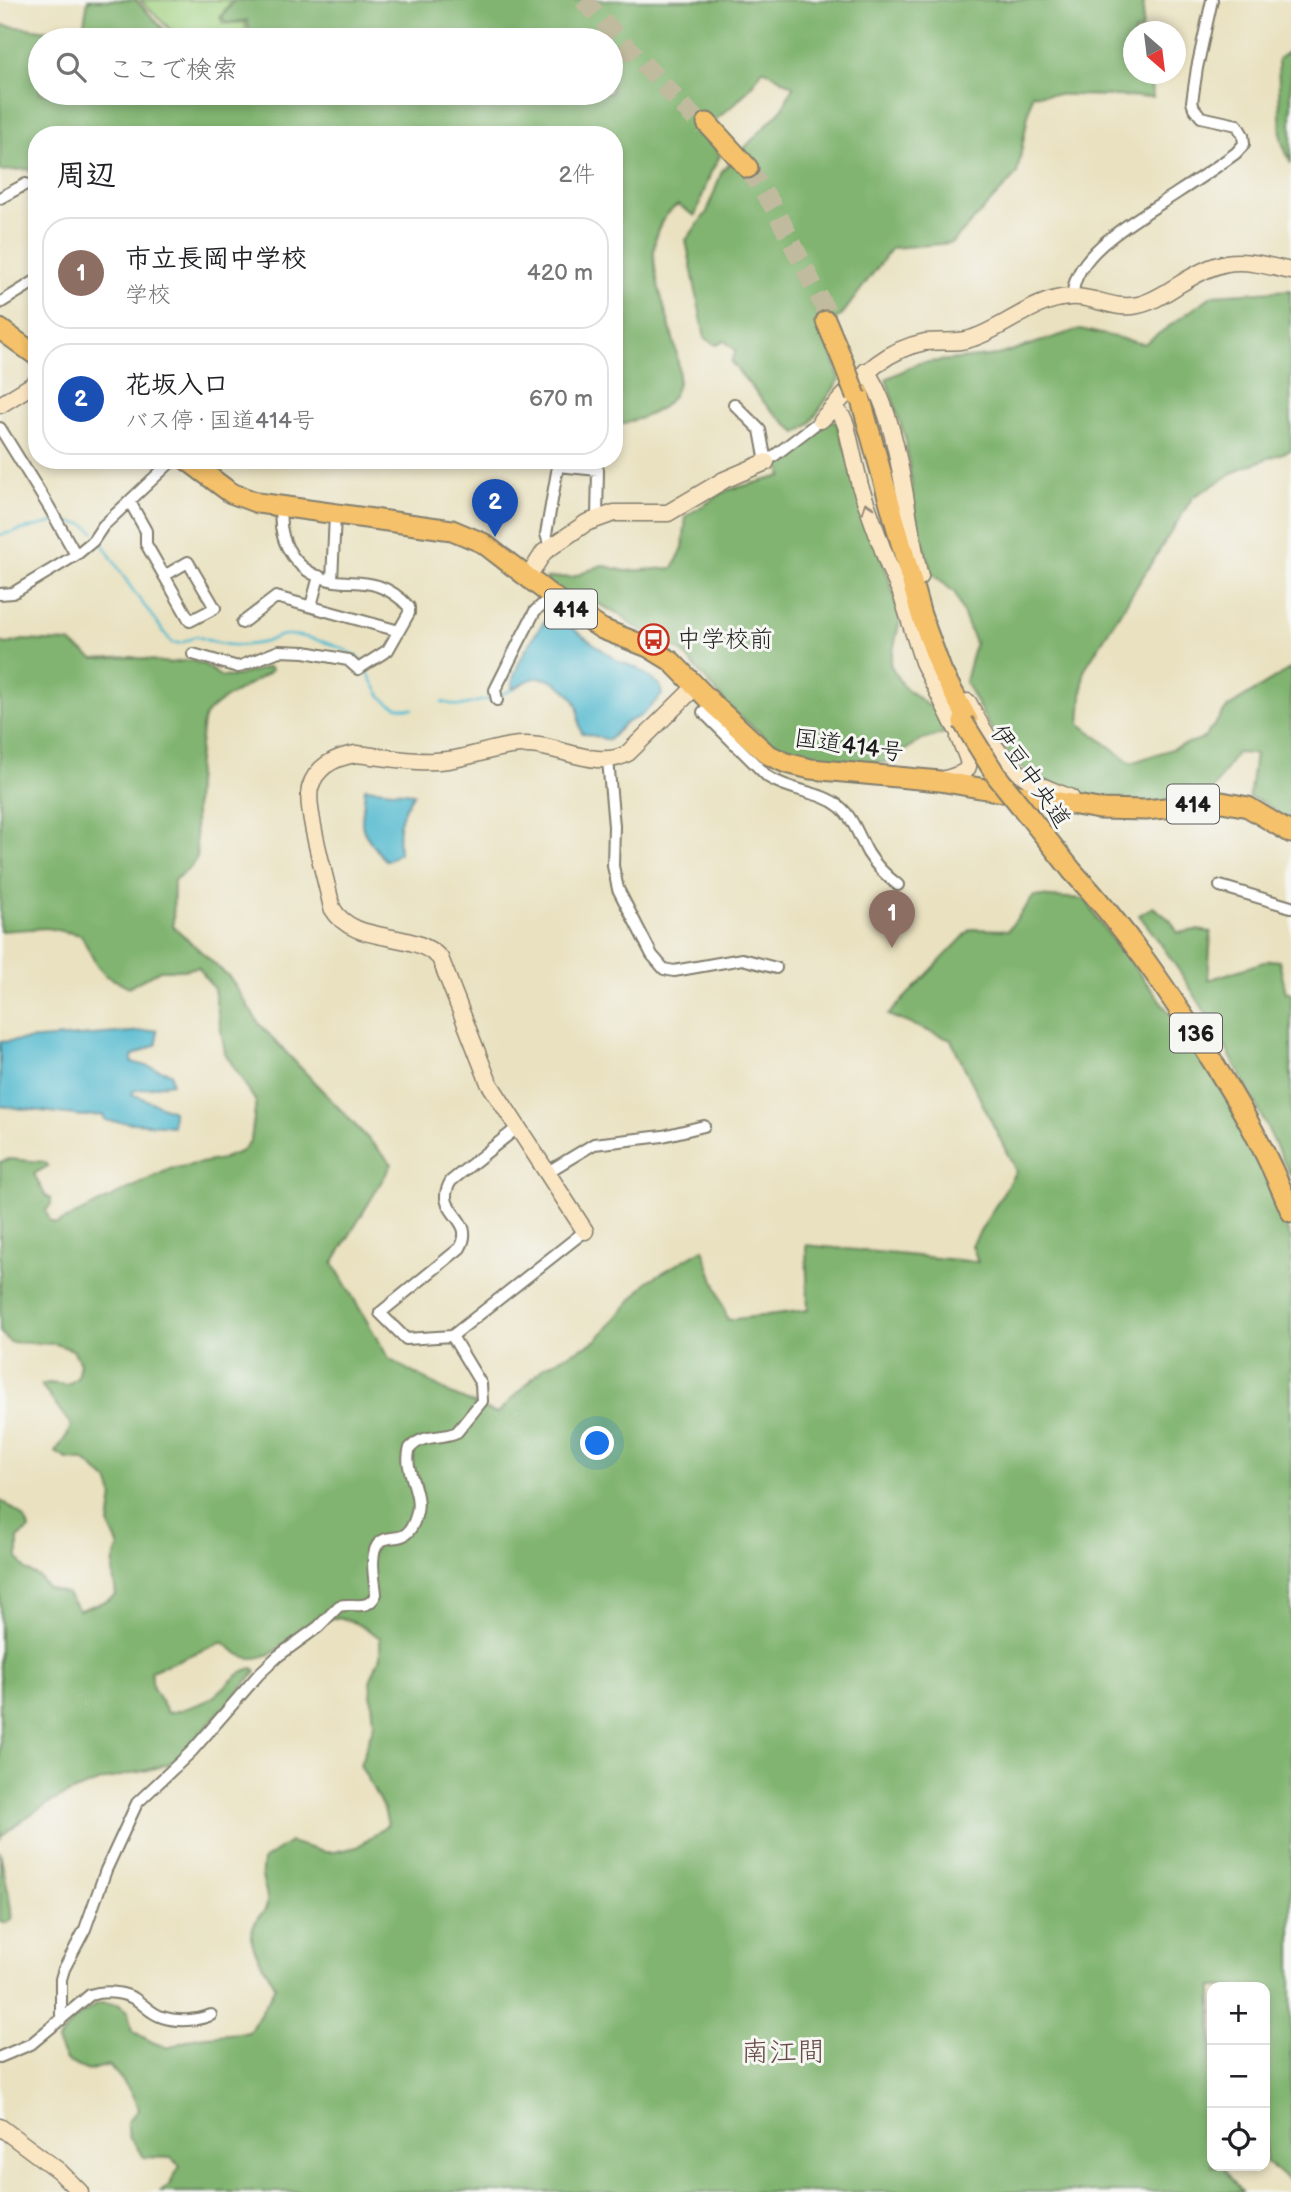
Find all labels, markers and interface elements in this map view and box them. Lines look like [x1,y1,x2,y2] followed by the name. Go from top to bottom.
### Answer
[1123,21,1186,84] north arrow
[28,28,623,105] search box
[52,48,90,86] icon: search
[108,55,238,86] text: ここで検索
[56,158,116,194] text: 周辺
[558,161,595,189] text: 2件
[125,244,307,275] text: 市立長岡中学校
[76,259,86,287] text: 1
[527,259,593,287] text: 420 m
[125,281,171,309] text: 学校
[125,370,229,401] text: 花坂入口
[74,385,88,413] text: 2
[529,385,593,413] text: 670 m
[125,407,315,435] text: バス停 · 国道414号
[472,479,518,537] pin: 2
[861,502,875,514] one-way arrow
[545,590,597,628] road number: 414
[637,622,671,656] bus stop icon: 中学校前
[677,625,773,654] place label: 中学校前
[984,719,1077,834] street label: 伊豆中央道
[792,723,906,768] street label: 国道414号
[1167,784,1219,824] road number: 414
[869,890,915,948] pin: 1
[1170,1014,1222,1052] road number: 136
[580,1426,614,1460] your location
[1207,1982,1270,2171] map controls
[1207,1982,1270,2045] button: +
[741,2036,825,2069] district label: 南江間
[1207,2045,1270,2108] button: −
[1207,2108,1270,2171] button: locate

